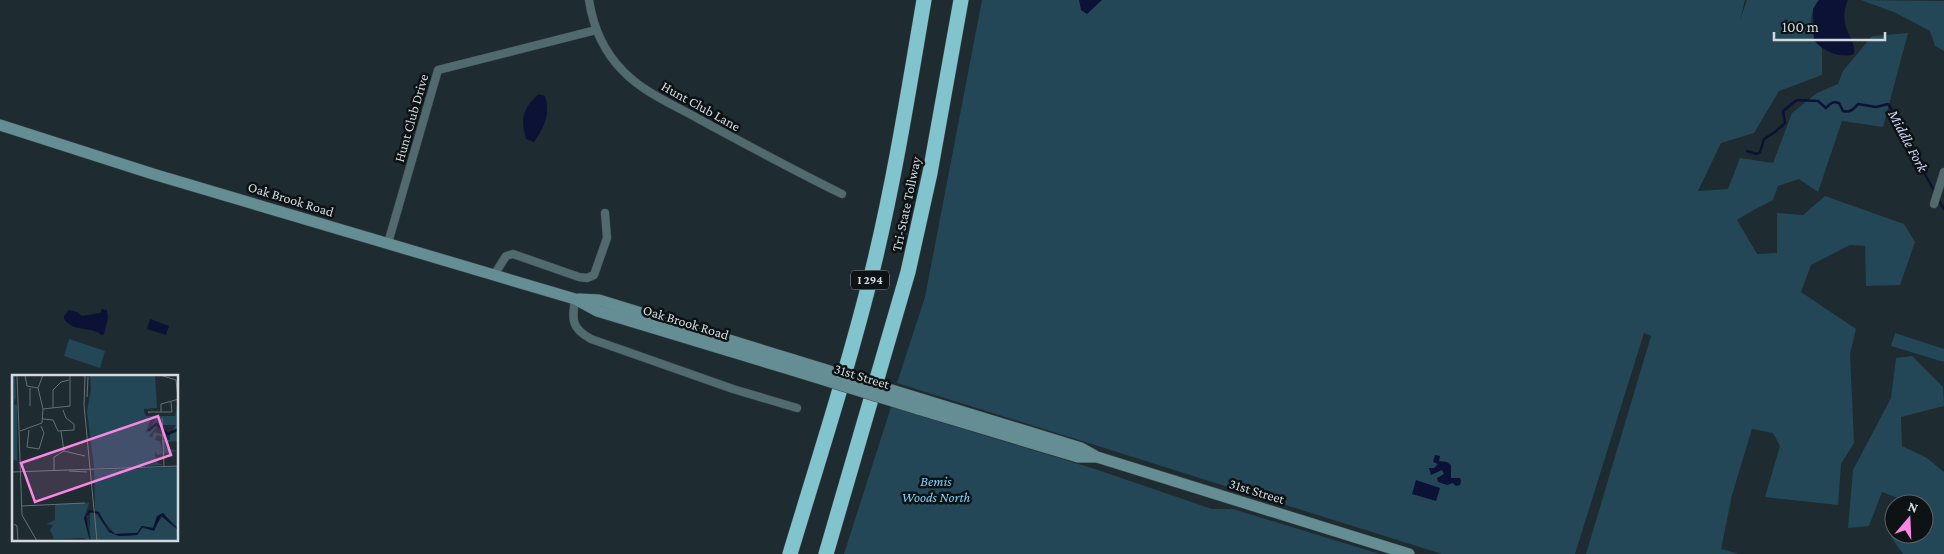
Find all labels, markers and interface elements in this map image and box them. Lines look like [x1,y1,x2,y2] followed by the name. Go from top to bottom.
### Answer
[1774,10,1885,42] scale bar
[1782,19,1819,35] text: 100 m
[391,72,431,164] street label: Hunt Club Drive
[659,78,743,134] street label: Hunt Club Lane
[1885,106,1932,176] water label: Middle Fork
[888,155,924,253] street label: Tri-State Tollway
[246,178,337,220] street label: Oak Brook Road
[851,270,889,290] road number: I 294
[641,301,732,343] street label: Oak Brook Road
[832,360,892,392] street label: 31st Street
[12,375,179,542] inset map
[902,473,971,505] park label: Bemis Woods North
[1227,475,1287,507] street label: 31st Street
[1884,494,1934,544] north arrow
[1906,498,1921,516] text: N

